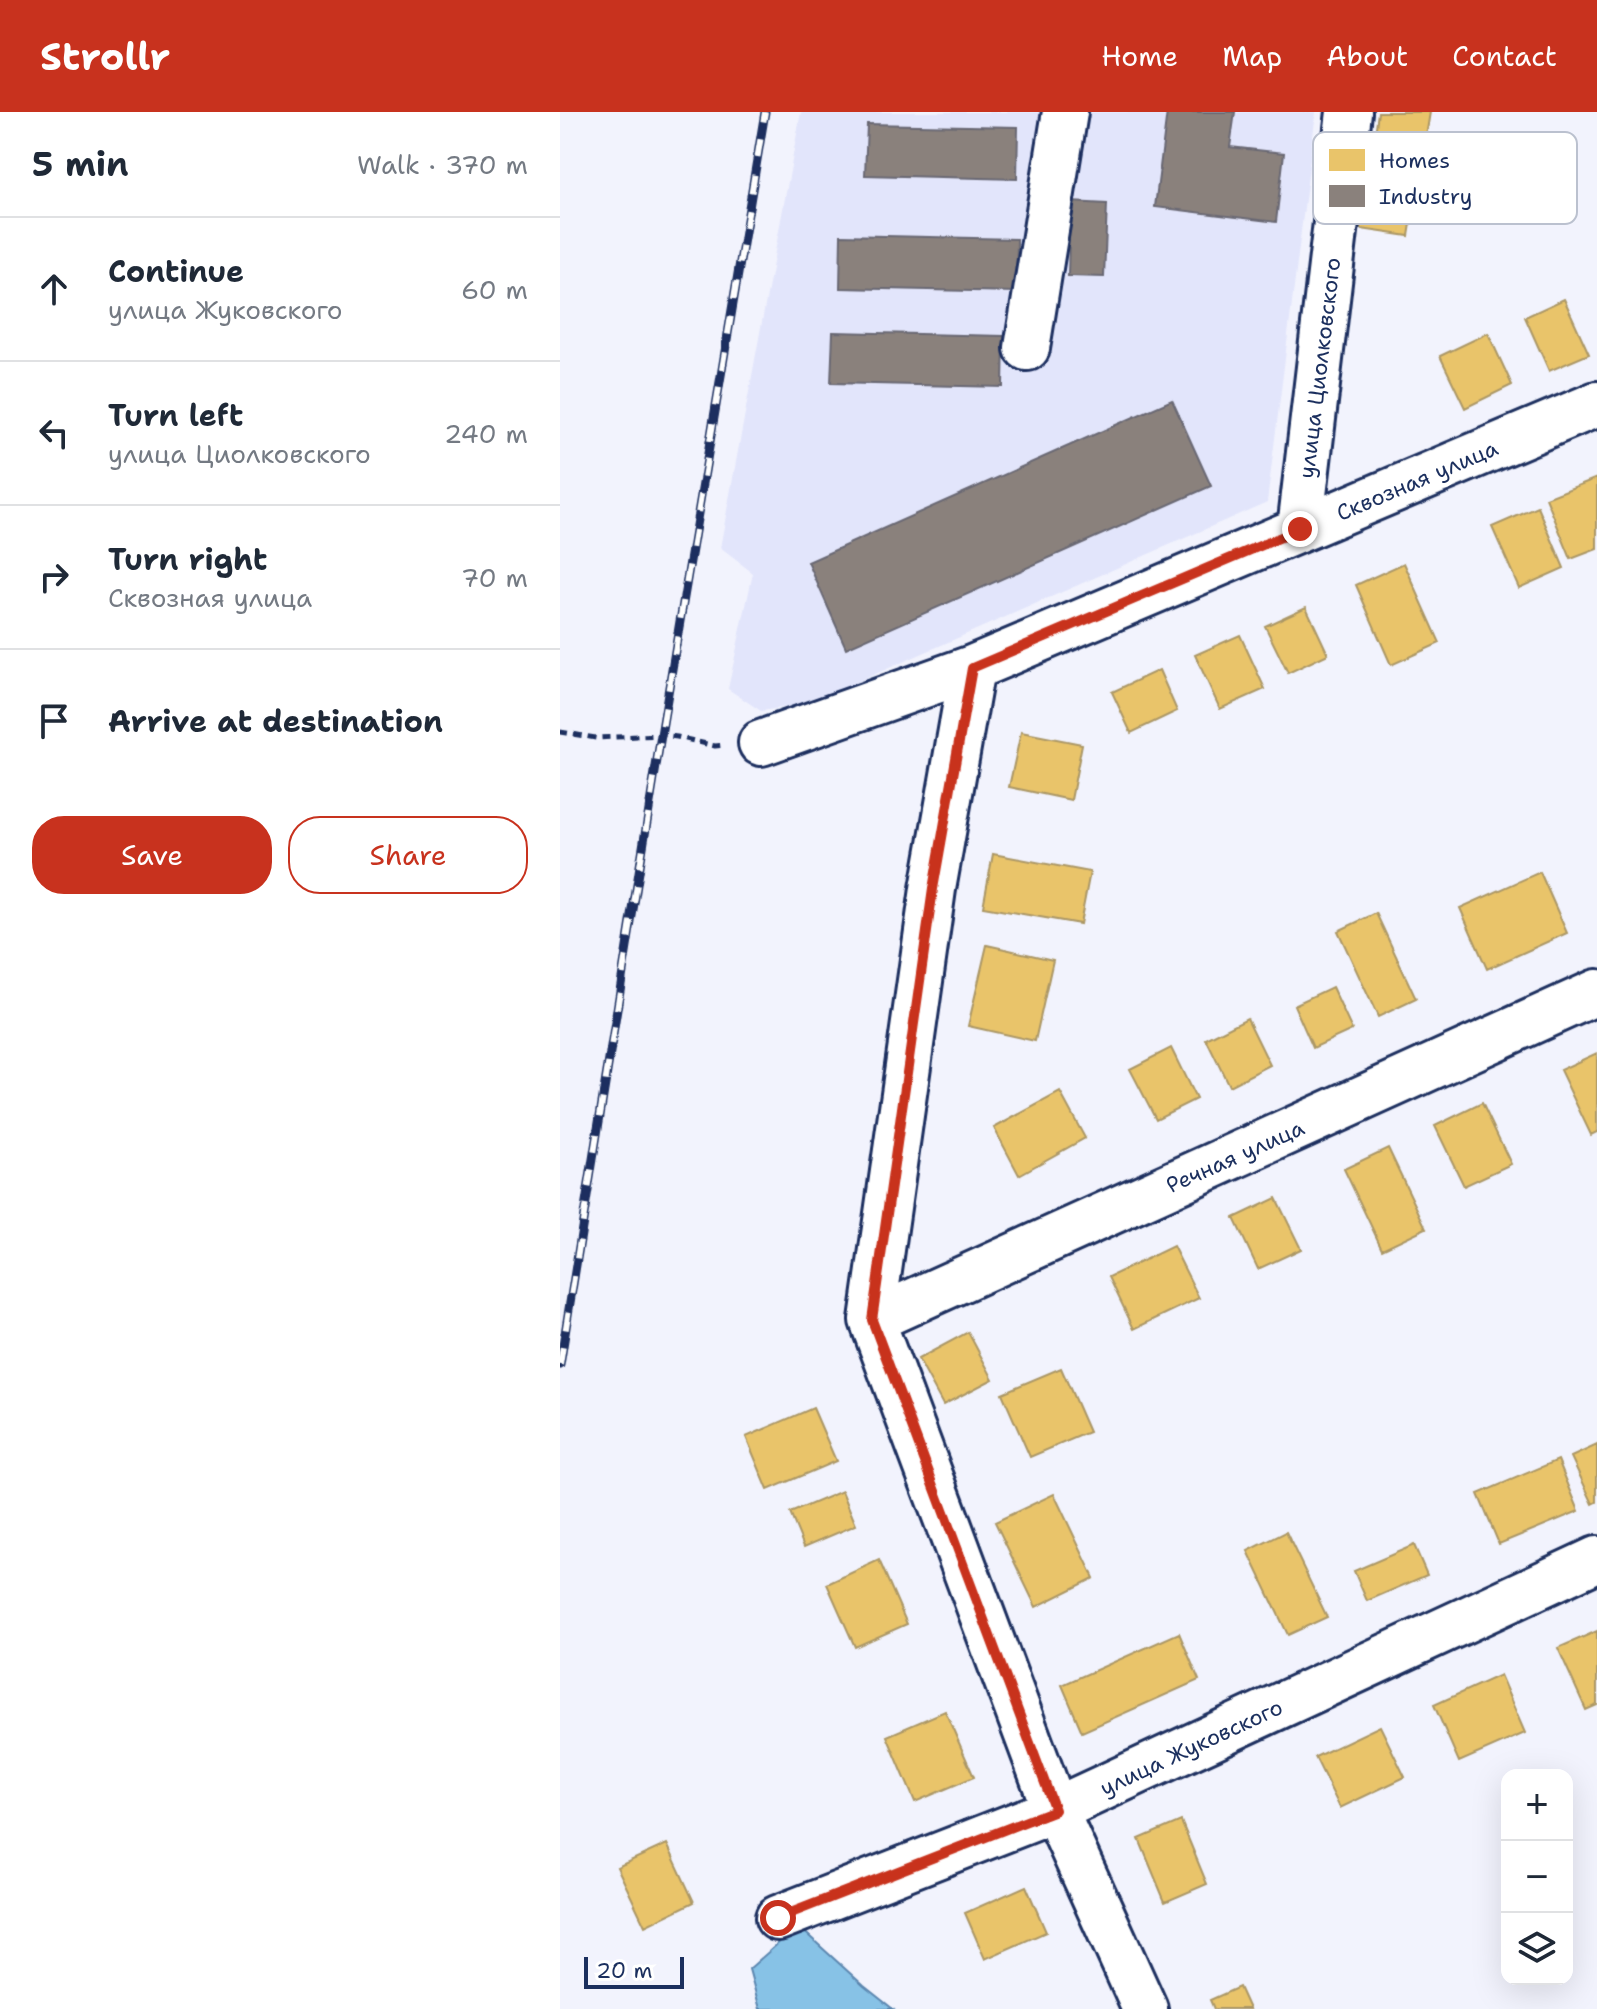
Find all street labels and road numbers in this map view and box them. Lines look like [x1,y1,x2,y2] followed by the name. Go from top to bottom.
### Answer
[1292,256,1347,480] street label: улица Циолковского
[1332,433,1503,528] street label: Сквозная улица
[1162,1113,1309,1200] street label: Речная улица
[1095,1692,1287,1803] street label: улица Жуковского

